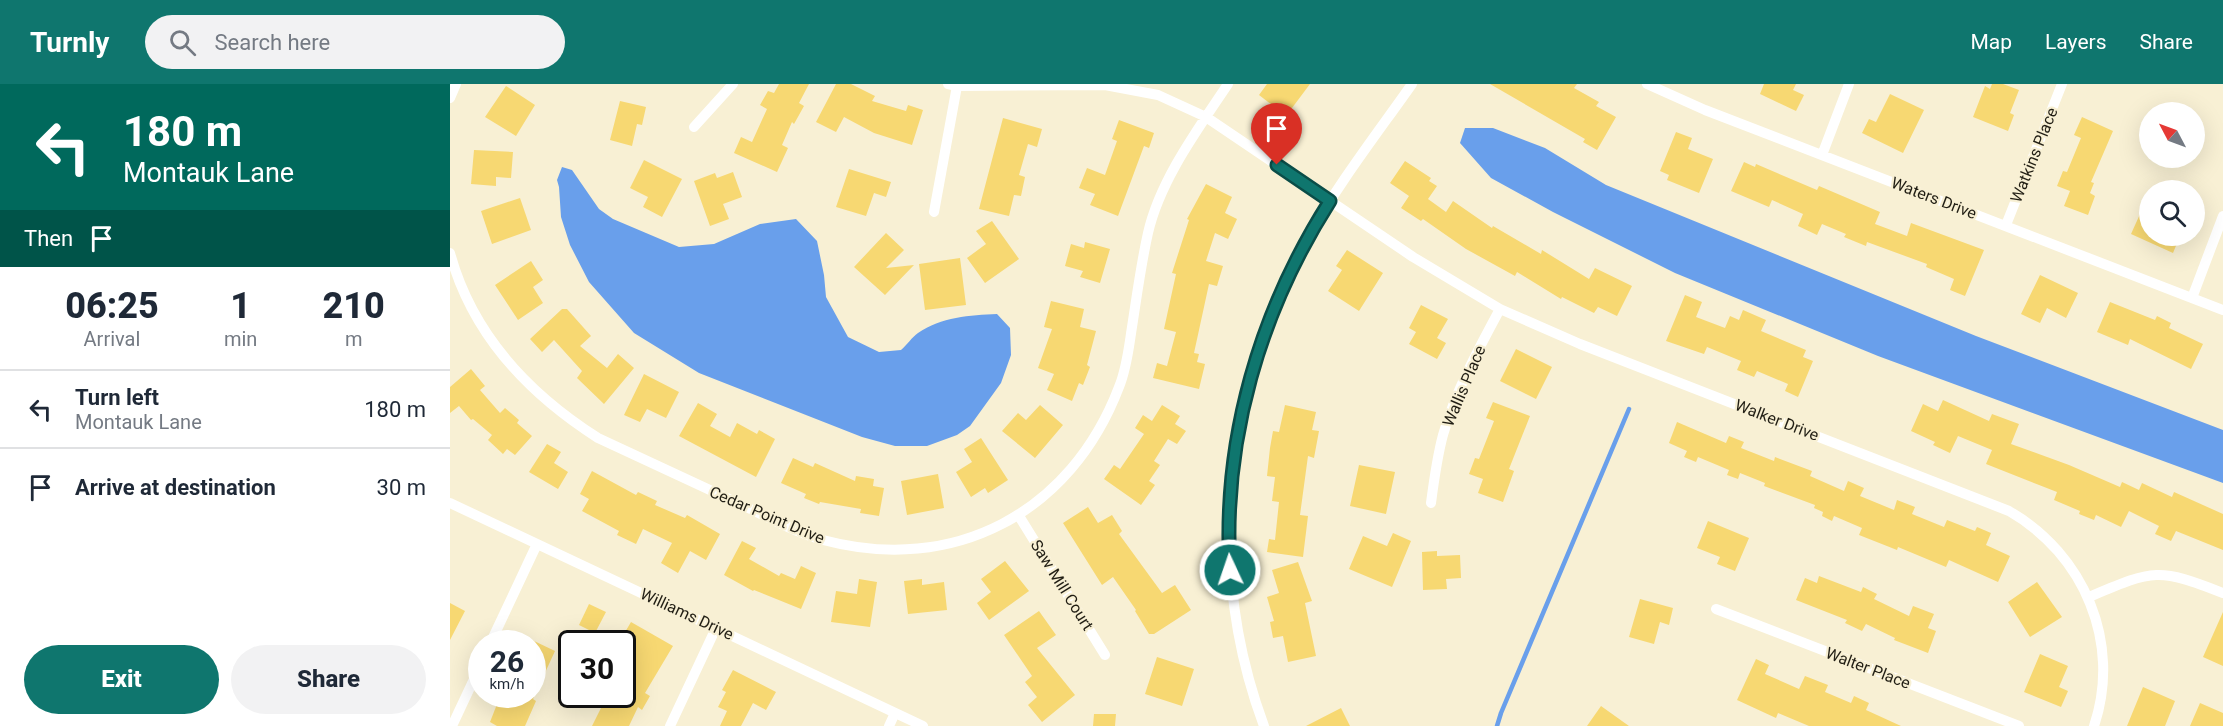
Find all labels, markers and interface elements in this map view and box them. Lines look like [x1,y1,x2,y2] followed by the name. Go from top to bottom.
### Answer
[145,15,565,69] search box
[30,26,109,59] text: Turnly
[166,26,199,59] icon: search
[214,30,330,55] text: Search here
[1970,30,2012,54] text: Map
[2045,30,2106,54] text: Layers
[2139,30,2193,54] text: Share
[2139,102,2205,168] north arrow
[2139,102,2205,246] map controls
[1251,103,1302,165] pin
[2006,105,2062,205] street label: Watkins Place
[123,107,242,156] text: 180 m
[24,108,102,186] icon: left
[1260,112,1293,145] icon: arrive
[123,157,294,189] text: Montauk Lane
[1889,173,1979,223] street label: Waters Drive
[2139,180,2205,246] button: search
[85,222,118,255] icon: arrive
[24,226,73,251] text: Then
[65,285,159,327] text: 06:25
[230,285,251,327] text: 1
[323,285,385,327] text: 210
[84,327,140,351] text: Arrival
[224,327,257,351] text: min
[345,327,362,351] text: m
[1438,343,1490,429] street label: Wallis Place
[75,385,159,410] text: Turn left
[24,393,57,426] icon: left
[1732,395,1822,445] street label: Walker Drive
[364,397,426,422] text: 180 m
[75,410,202,434] text: Montauk Lane
[24,471,57,504] icon: arrive
[75,475,276,500] text: Arrive at destination
[377,475,426,500] text: 30 m
[707,482,827,548] street label: Cedar Point Drive
[1027,536,1097,634] street label: Saw Mill Court
[1198,538,1262,602] position arrow
[637,584,737,644] street label: Williams Drive
[558,630,636,708] speed limit sign: 30
[1823,643,1913,693] street label: Walter Place
[490,644,524,679] text: 26
[24,645,219,714] button: Exit
[231,645,426,714] button: Share
[489,675,525,693] text: km/h

